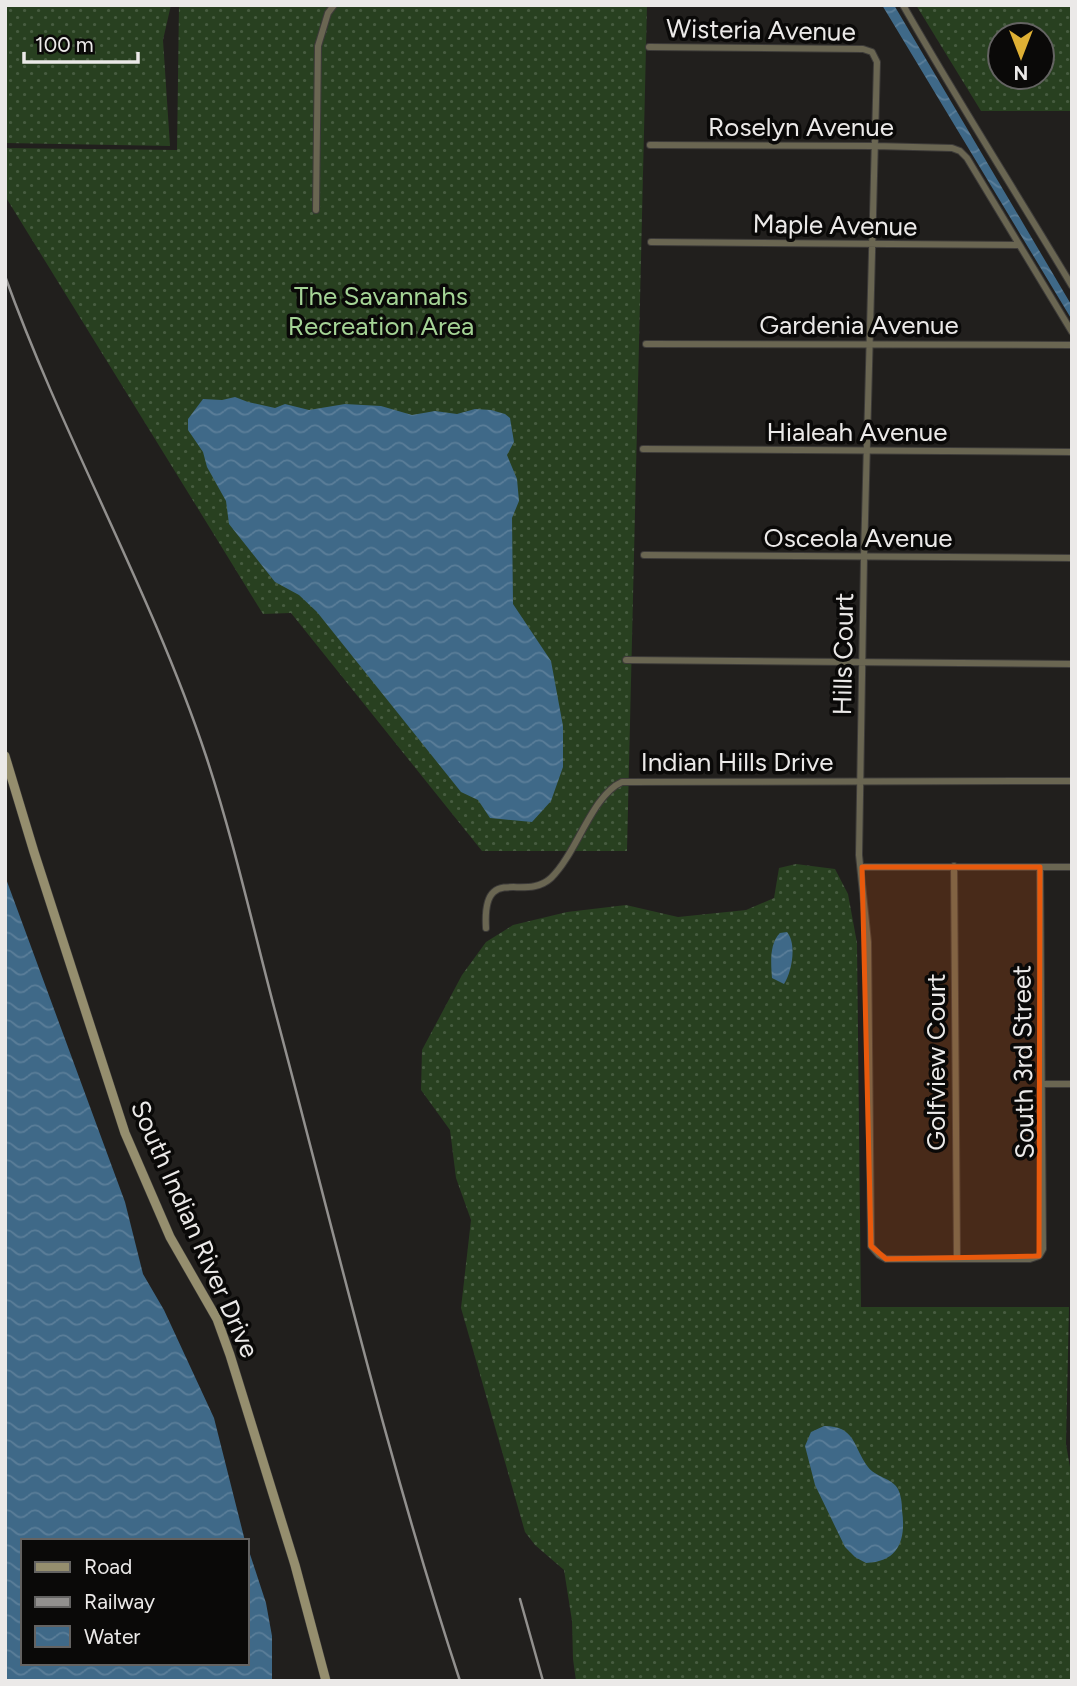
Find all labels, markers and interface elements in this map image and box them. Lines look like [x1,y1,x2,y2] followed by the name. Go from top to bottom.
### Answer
[666,12,856,48] street label: Wisteria Avenue
[24,21,138,65] scale bar
[986,21,1056,91] north arrow
[35,32,94,57] text: 100 m
[1014,61,1028,84] text: N
[708,111,894,143] street label: Roselyn Avenue
[752,208,918,242] street label: Maple Avenue
[288,280,474,342] park label: The Savannahs Recreation Area
[759,309,959,341] street label: Gardenia Avenue
[767,416,947,448] street label: Hialeah Avenue
[764,522,952,554] street label: Osceola Avenue
[826,592,860,716] street label: Hills Court
[641,746,833,778] street label: Indian Hills Drive
[1005,965,1041,1159] street label: South 3rd Street
[920,973,952,1151] street label: Golfview Court
[124,1095,266,1363] street label: South Indian River Drive
[21,1539,248,1665] legend
[84,1554,132,1579] text: Road
[84,1589,155,1614] text: Railway
[84,1624,140,1649] text: Water

